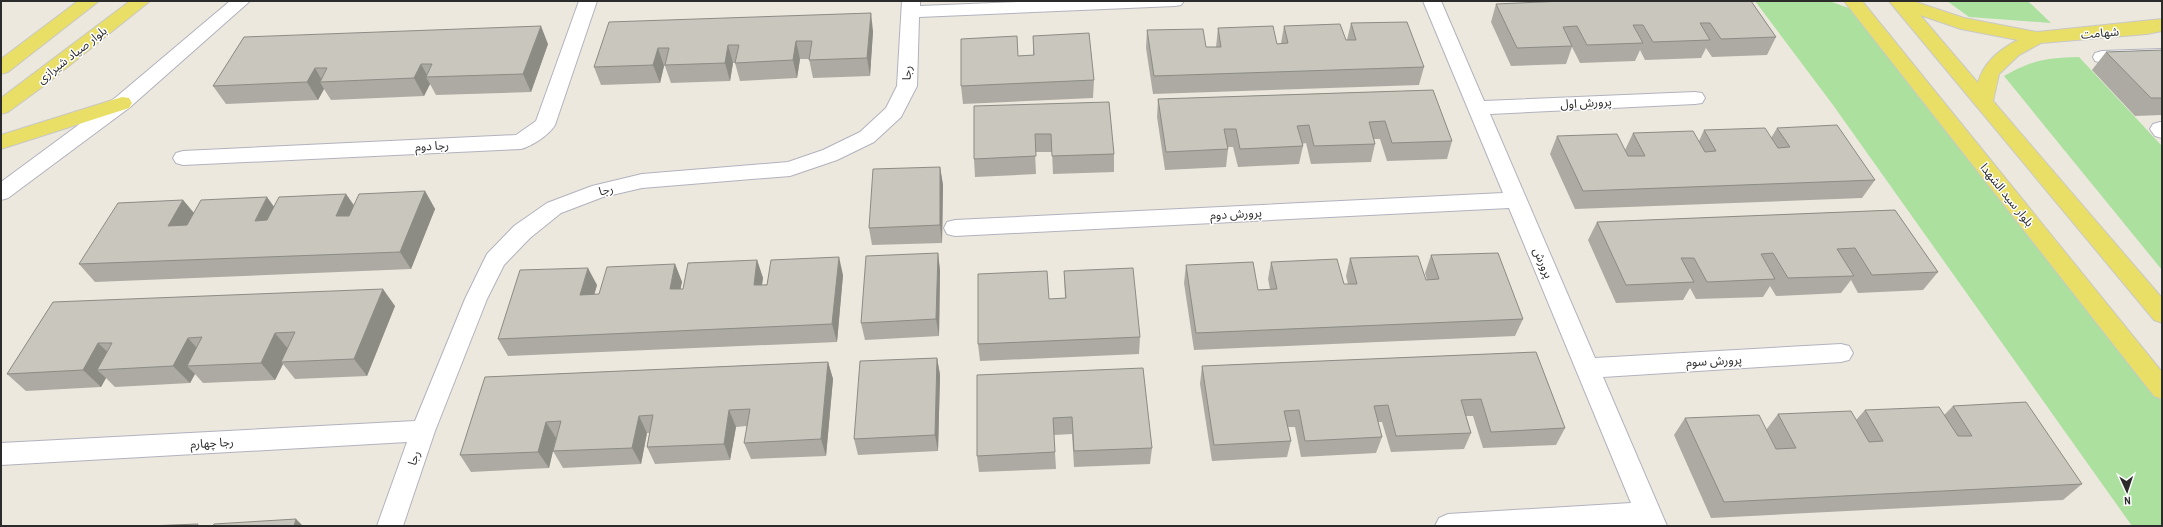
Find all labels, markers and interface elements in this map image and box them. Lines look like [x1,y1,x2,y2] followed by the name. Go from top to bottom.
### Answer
[34,23,110,87] street label: بلوار صیاد شیرازی
[2080,23,2120,43] street label: شهامت
[899,65,915,81] street label: رجا
[1560,94,1612,112] street label: پرورش اول
[415,137,450,156] street label: رجا دوم
[1977,160,2037,230] street label: بلوار سید الشهدا
[597,180,615,200] street label: رجا
[1210,205,1262,224] street label: پرورش دوم
[1529,245,1557,281] street label: پرورش
[1686,352,1742,371] street label: پرورش سوم
[190,434,234,453] street label: رجا چهارم
[404,449,424,467] street label: رجا
[2107,471,2147,511] north arrow
[2124,494,2131,508] text: N

